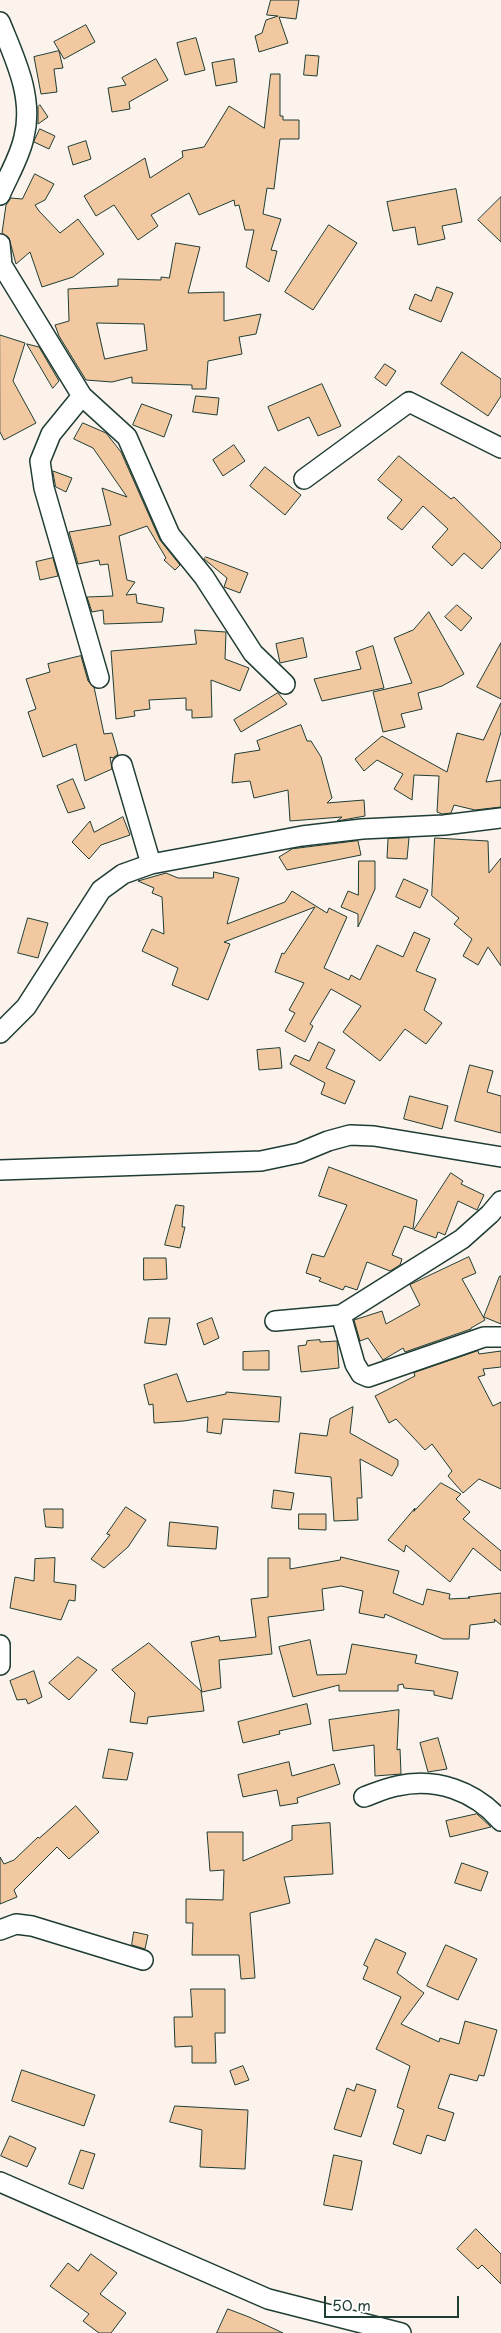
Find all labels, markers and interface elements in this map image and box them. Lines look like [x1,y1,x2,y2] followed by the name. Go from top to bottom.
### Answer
[326,2286,461,2318] scale bar
[332,2293,371,2316] text: 50 m

